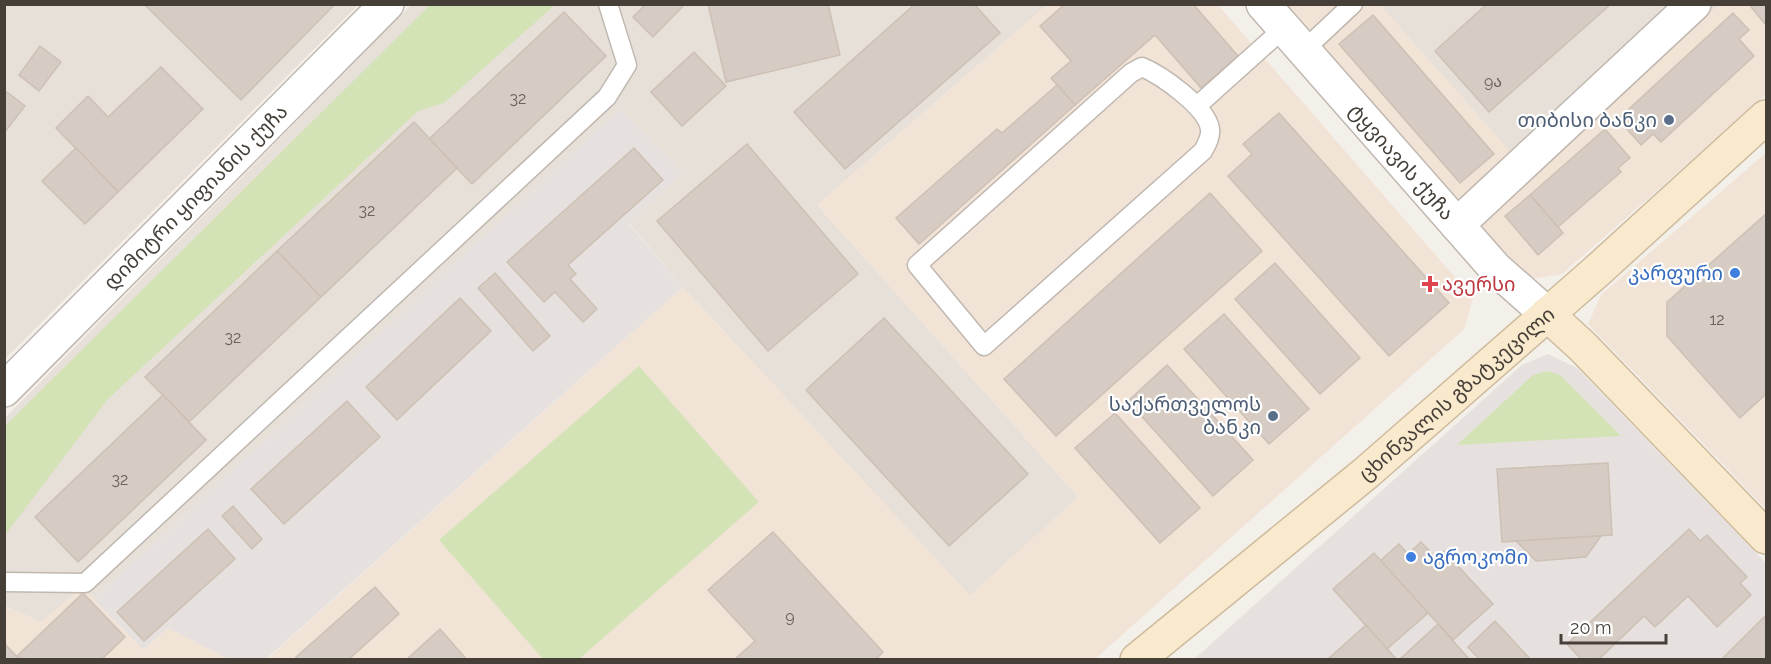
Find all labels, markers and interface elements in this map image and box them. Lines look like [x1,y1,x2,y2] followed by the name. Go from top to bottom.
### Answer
[1484,72,1502,91] house number: 9ა
[510,89,526,108] house number: 32
[1344,98,1459,225] street label: ტყვიავის ქუჩა
[99,99,293,295] street label: დიმიტრი ყიფიანის ქუჩა
[1518,108,1657,132] place label: თიბისი ბანკი
[1662,113,1676,127] marker: თიბისი ბანკი
[359,201,375,220] house number: 32
[1628,261,1723,285] place label: კარფური
[1728,266,1742,280] marker: კარფური
[1442,272,1516,296] place label: ავერსი
[1423,277,1437,291] marker: ავერსი
[1354,302,1559,486] street label: ცხინვალის გზატკეცილი
[1709,310,1725,329] house number: 12
[225,328,241,347] house number: 32
[1109,392,1261,439] place label: საქართველოს ბანკი
[1266,409,1280,423] marker: საქართველოს ბანკი
[112,470,128,489] house number: 32
[1423,545,1528,569] place label: აგროკომი
[1404,550,1418,564] marker: აგროკომი
[785,607,795,626] house number: 9
[1561,607,1666,645] scale bar
[1570,617,1612,638] text: 20 m

